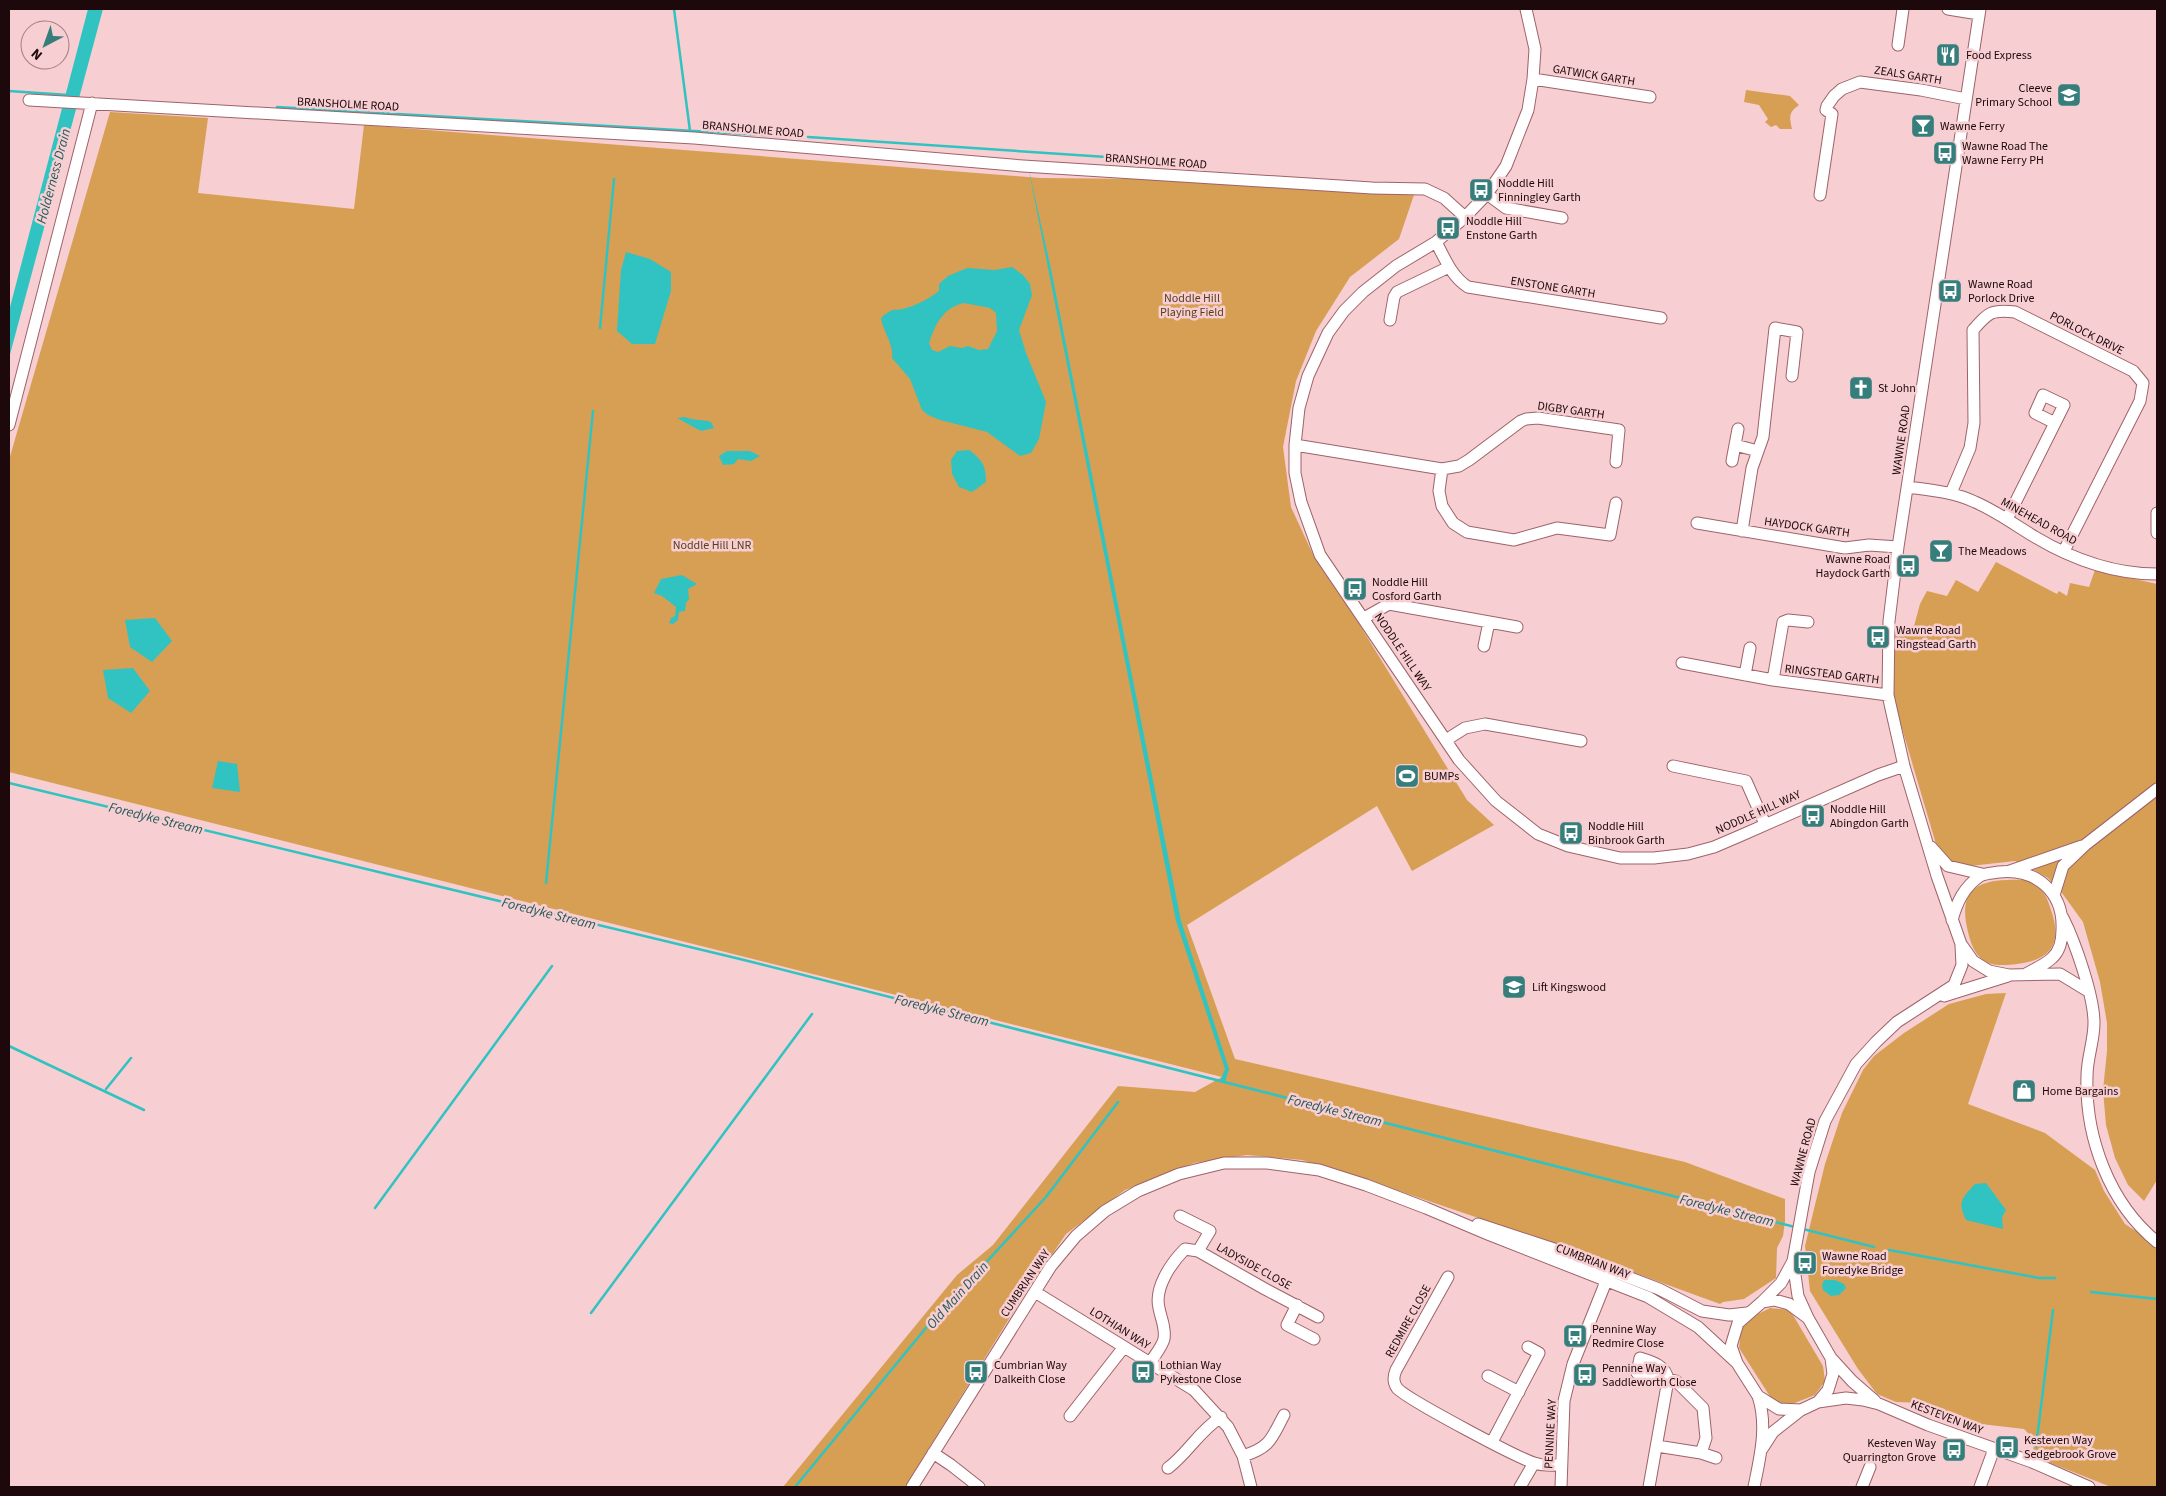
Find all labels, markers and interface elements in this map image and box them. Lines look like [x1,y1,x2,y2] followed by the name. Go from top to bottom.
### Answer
[20,20,70,70] north arrow
[1935,42,1961,68] restaurant icon: Food Express
[27,43,47,65] text: N
[1966,47,2032,64] place label: Food Express
[1551,61,1636,90] street label: GATWICK GARTH
[1873,62,1943,89] street label: ZEALS GARTH
[1975,80,2052,111] place label: Cleeve Primary School
[2056,82,2082,108] school or university icon: Cleeve Primary School
[297,93,399,116] street label: BRANSHOLME ROAD
[1910,113,1936,139] bar icon: Wawne Ferry
[701,117,805,142] street label: BRANSHOLME ROAD
[1940,118,2005,135] place label: Wawne Ferry
[32,127,76,226] water label: Holderness Drain
[1962,138,2048,169] place label: Wawne Road The Wawne Ferry PH
[1932,140,1958,166] bus stop icon: Wawne Road The Wawne Ferry PH
[1104,149,1208,174] street label: BRANSHOLME ROAD
[1498,175,1581,206] place label: Noddle Hill Finningley Garth
[1468,177,1494,203] bus stop icon: Noddle Hill Finningley Garth
[1466,213,1537,244] place label: Noddle Hill Enstone Garth
[1435,215,1461,241] bus stop icon: Noddle Hill Enstone Garth
[1509,272,1597,303] street label: ENSTONE GARTH
[1968,276,2035,307] place label: Wawne Road Porlock Drive
[1937,278,1963,304] bus stop icon: Wawne Road Porlock Drive
[1160,290,1224,321] park label: Noddle Hill Playing Field
[2047,307,2127,359] street label: PORLOCK DRIVE
[1848,375,1874,401] church icon: St John
[1878,380,1916,397] place label: St John
[1536,397,1606,424] street label: DIGBY GARTH
[1888,404,1915,476] street label: WAWNE ROAD
[1997,493,2080,549] street label: MINEHEAD ROAD
[1763,513,1851,542] street label: HAYDOCK GARTH
[673,537,752,554] park label: Noddle Hill LNR
[1928,538,1954,564] bar icon: The Meadows
[1958,543,2027,560] place label: The Meadows
[1815,551,1890,582] place label: Wawne Road Haydock Garth
[1895,553,1921,579] bus stop icon: Wawne Road Haydock Garth
[1372,574,1442,605] place label: Noddle Hill Cosford Garth
[1342,576,1368,602] bus stop icon: Noddle Hill Cosford Garth
[1370,610,1435,695] street label: NODDLE HILL WAY
[1896,622,1976,653] place label: Wawne Road Ringstead Garth
[1865,624,1891,650] bus stop icon: Wawne Road Ringstead Garth
[1784,660,1880,689] street label: RINGSTEAD GARTH
[1394,763,1420,789] sports icon: BUMPs
[1424,768,1459,785] place label: BUMPs
[1713,786,1804,839] street label: NODDLE HILL WAY
[107,798,205,840] water label: Foredyke Stream
[1830,801,1909,832] place label: Noddle Hill Abingdon Garth
[1800,803,1826,829] bus stop icon: Noddle Hill Abingdon Garth
[1588,818,1665,849] place label: Noddle Hill Binbrook Garth
[1558,820,1584,846] bus stop icon: Noddle Hill Binbrook Garth
[500,893,598,935] water label: Foredyke Stream
[1501,974,1527,1000] school or university icon: Lift Kingswood
[1532,979,1606,996] place label: Lift Kingswood
[893,990,991,1032] water label: Foredyke Stream
[2011,1078,2037,1104] shop icon: Home Bargains
[2042,1083,2118,1100] place label: Home Bargains
[1286,1090,1384,1132] water label: Foredyke Stream
[1786,1116,1821,1188] street label: WAWNE ROAD
[1678,1190,1776,1232] water label: Foredyke Stream
[1213,1239,1295,1294] street label: LADYSIDE CLOSE
[1553,1239,1633,1284] street label: CUMBRIAN WAY
[996,1246,1055,1321] street label: CUMBRIAN WAY
[1822,1248,1903,1279] place label: Wawne Road Foredyke Bridge
[1792,1250,1818,1276] bus stop icon: Wawne Road Foredyke Bridge
[922,1258,993,1334] water label: Old Main Drain
[1381,1282,1436,1361] street label: REDMIRE CLOSE
[1086,1303,1154,1354] street label: LOTHIAN WAY
[1592,1321,1664,1352] place label: Pennine Way Redmire Close
[1562,1323,1588,1349] bus stop icon: Pennine Way Redmire Close
[994,1357,1067,1388] place label: Cumbrian Way Dalkeith Close
[1160,1357,1242,1388] place label: Lothian Way Pykestone Close
[963,1359,989,1385] bus stop icon: Cumbrian Way Dalkeith Close
[1130,1359,1156,1385] bus stop icon: Lothian Way Pykestone Close
[1602,1360,1697,1391] place label: Pennine Way Saddleworth Close
[1572,1362,1598,1388] bus stop icon: Pennine Way Saddleworth Close
[1908,1396,1986,1439] street label: KESTEVEN WAY
[1540,1398,1561,1469] street label: PENNINE WAY
[2024,1432,2116,1463] place label: Kesteven Way Sedgebrook Grove
[1994,1434,2020,1460] bus stop icon: Kesteven Way Sedgebrook Grove
[1843,1435,1936,1466] place label: Kesteven Way Quarrington Grove
[1941,1437,1967,1463] bus stop icon: Kesteven Way Quarrington Grove

